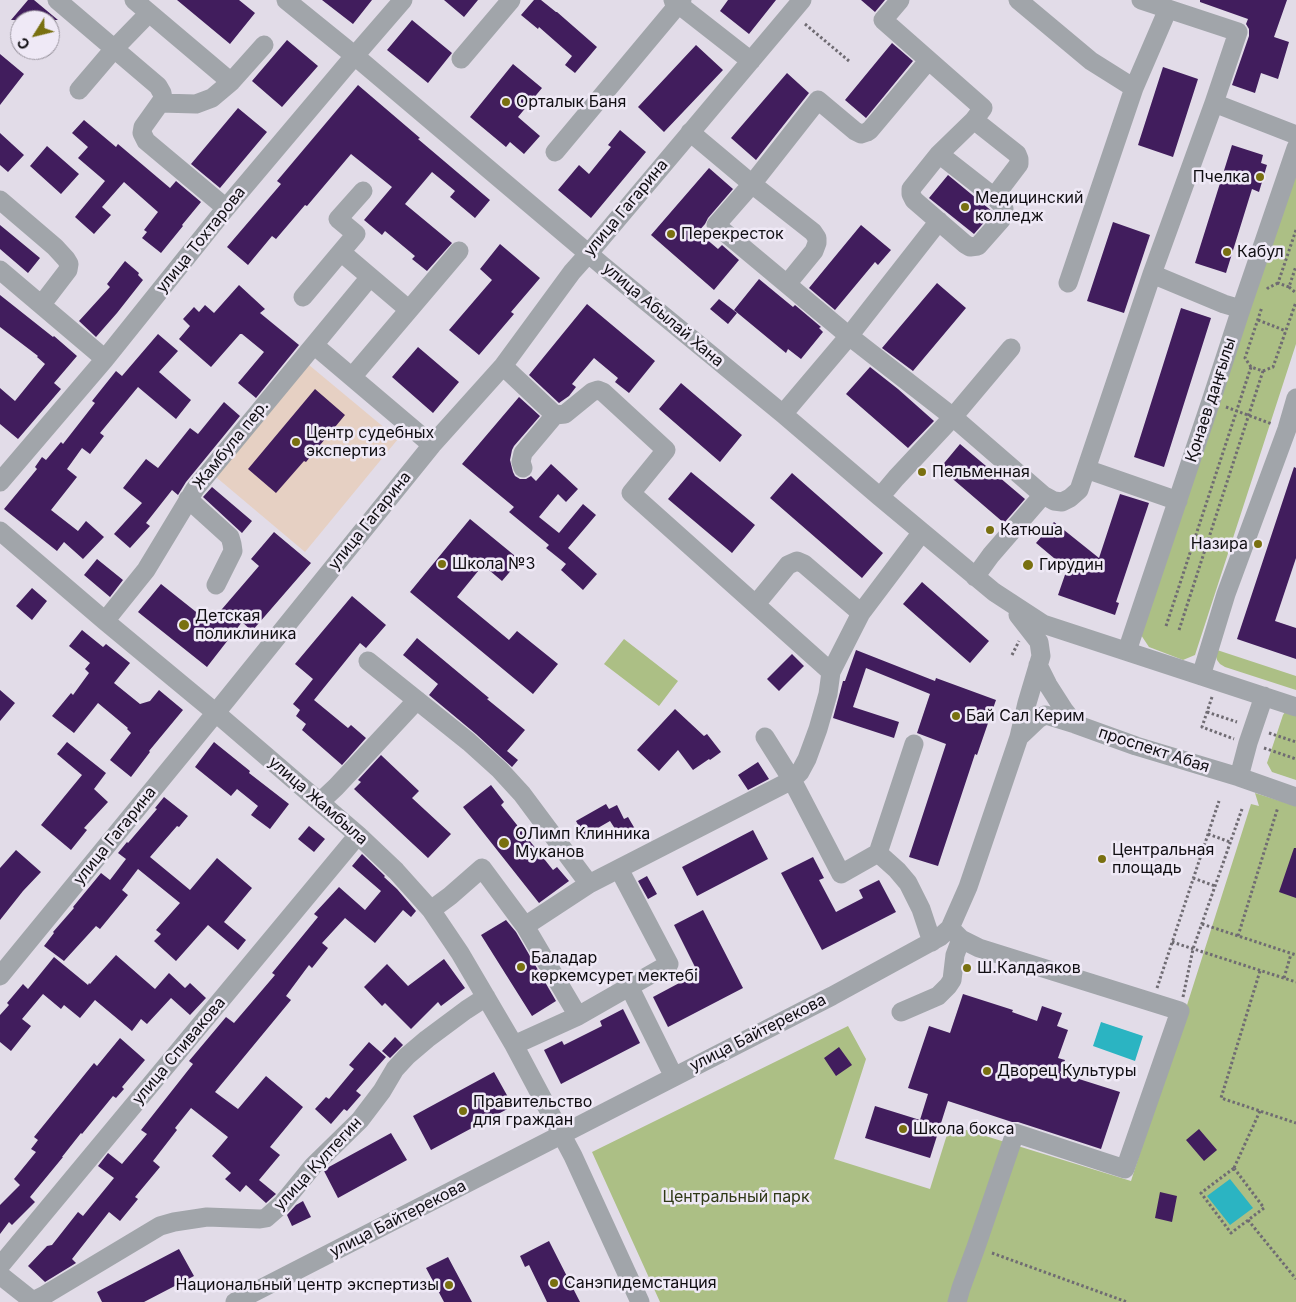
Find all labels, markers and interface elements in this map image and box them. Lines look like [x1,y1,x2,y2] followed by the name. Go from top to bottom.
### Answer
[10,10,60,60] north arrow
[13,34,33,53] text: С
[516,92,626,112] place label: Орталык Баня
[500,96,512,108] marker: Орталык Баня
[580,156,672,260] street label: улица Гагарина
[1193,167,1250,187] place label: Пчелка
[1254,171,1266,183] marker: Пчелка
[152,183,250,297] street label: улица Тохтарова
[975,188,1084,226] place label: Медицинский колледж
[959,201,971,213] marker: Медицинский колледж
[681,224,784,244] place label: Перекресток
[665,228,677,240] marker: Перекресток
[1237,242,1284,262] place label: Кабул
[1221,246,1233,258] marker: Кабул
[599,259,727,371] street label: улица Абылай Хана
[1182,335,1240,465] street label: Қонаев даңғылы
[189,396,273,494] street label: Жамбула пер.
[306,423,434,461] place label: Центр судебных экспертиз
[290,436,302,448] marker: Центр судебных экспертиз
[932,462,1030,482] place label: Пельменная
[916,466,928,478] marker: Пельменная
[325,468,415,574] street label: улица Гагарина
[1000,520,1063,540] place label: Катюша
[984,524,996,536] marker: Катюша
[1191,534,1248,554] place label: Назира
[1252,538,1264,550] marker: Назира
[452,554,535,574] place label: Школа №3
[1039,555,1104,575] place label: Гирудин
[436,558,448,570] marker: Школа №3
[1021,558,1035,572] marker: Гирудин
[195,606,297,644] place label: Детская поликлиника
[177,618,191,632] marker: Детская поликлиника
[966,706,1085,726] place label: Бай Сал Керим
[950,710,962,722] marker: Бай Сал Керим
[1096,723,1212,777] street label: проспект Абая
[264,753,372,849] street label: улица Жамбыла
[70,783,160,889] street label: улица Гагарина
[515,824,650,862] place label: ОЛимп Клинника Муканов
[497,836,511,850] marker: ОЛимп Клинника Муканов
[1112,840,1214,878] place label: Центральная площадь
[1096,853,1108,865] marker: Центральная площадь
[531,948,698,986] place label: Баладар көркемсурет мектебі
[977,958,1081,978] place label: Ш.Калдаяков
[515,961,527,973] marker: Баладар көркемсурет мектебі
[961,962,973,974] marker: Ш.Калдаяков
[687,990,829,1076] street label: улица Байтерекова
[128,993,230,1109] street label: улица Спивакова
[997,1061,1136,1081] place label: Дворец Культуры
[981,1065,993,1077] marker: Дворец Культуры
[473,1092,592,1130] place label: Правительство для граждан
[457,1105,469,1117] marker: Правительство для граждан
[270,1113,366,1215] street label: улица Култегин
[913,1119,1015,1139] place label: Школа бокса
[897,1123,909,1135] marker: Школа бокса
[327,1176,469,1262] street label: улица Байтерекова
[662,1187,810,1207] park label: Центральный парк
[564,1273,717,1293] place label: Санэпидемстанция
[175,1275,439,1295] place label: Национальный центр экспертизы
[548,1277,560,1289] marker: Санэпидемстанция
[443,1279,455,1291] marker: Национальный центр экспертизы

